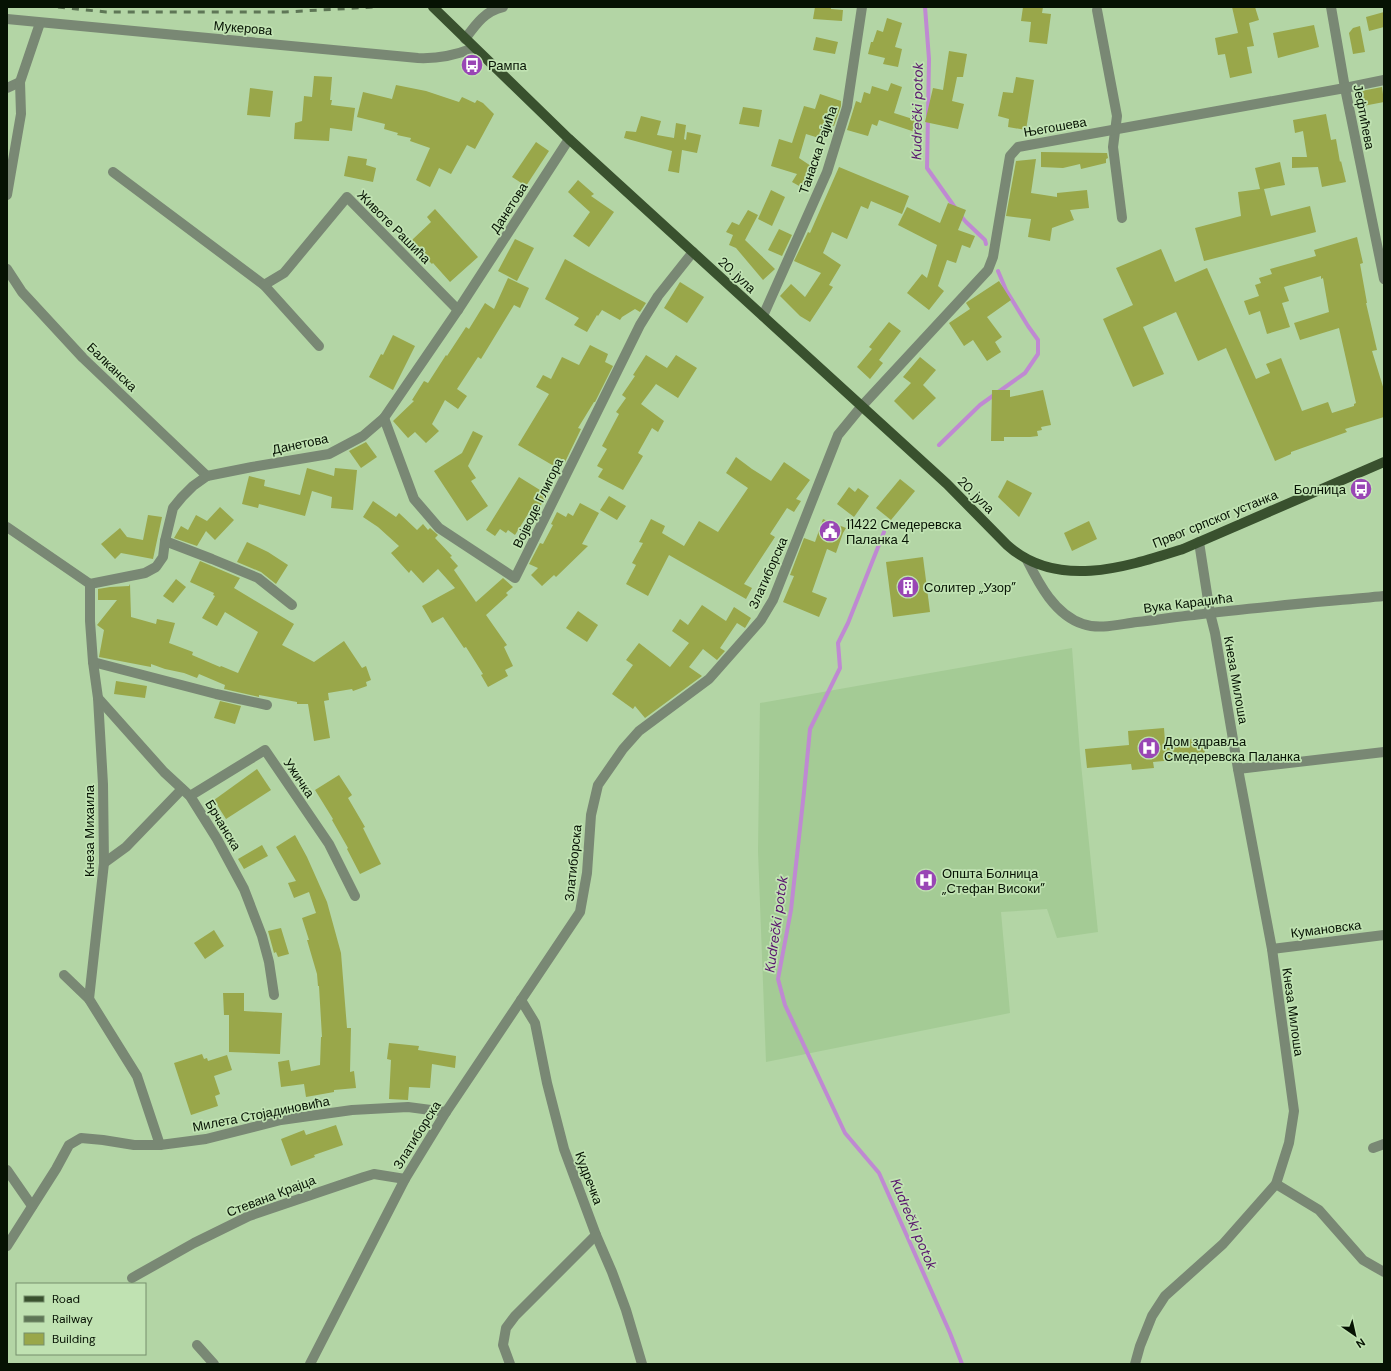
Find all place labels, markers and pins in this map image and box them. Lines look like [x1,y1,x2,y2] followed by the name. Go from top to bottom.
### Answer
[459,52,485,78] bus stop icon: Рампа
[488,57,527,74] place label: Рампа
[1348,476,1374,502] bus stop icon: Болница
[1294,481,1347,498] place label: Болница
[846,516,962,548] place label: 11422 Смедеревска Паланка 4
[817,518,843,544] public building icon: 11422 Смедеревска Паланка 4
[895,574,921,600] building icon: Солитер „Узор”
[924,579,1016,596] place label: Солитер „Узор”
[1164,733,1301,765] place label: Дом здравља Смедеревска Паланка
[1136,735,1162,761] hospital icon: Дом здравља Смедеревска Паланка
[942,865,1045,897] place label: Општа Болница „Стефан Високи”
[913,867,939,893] hospital icon: Општа Болница „Стефан Високи”

